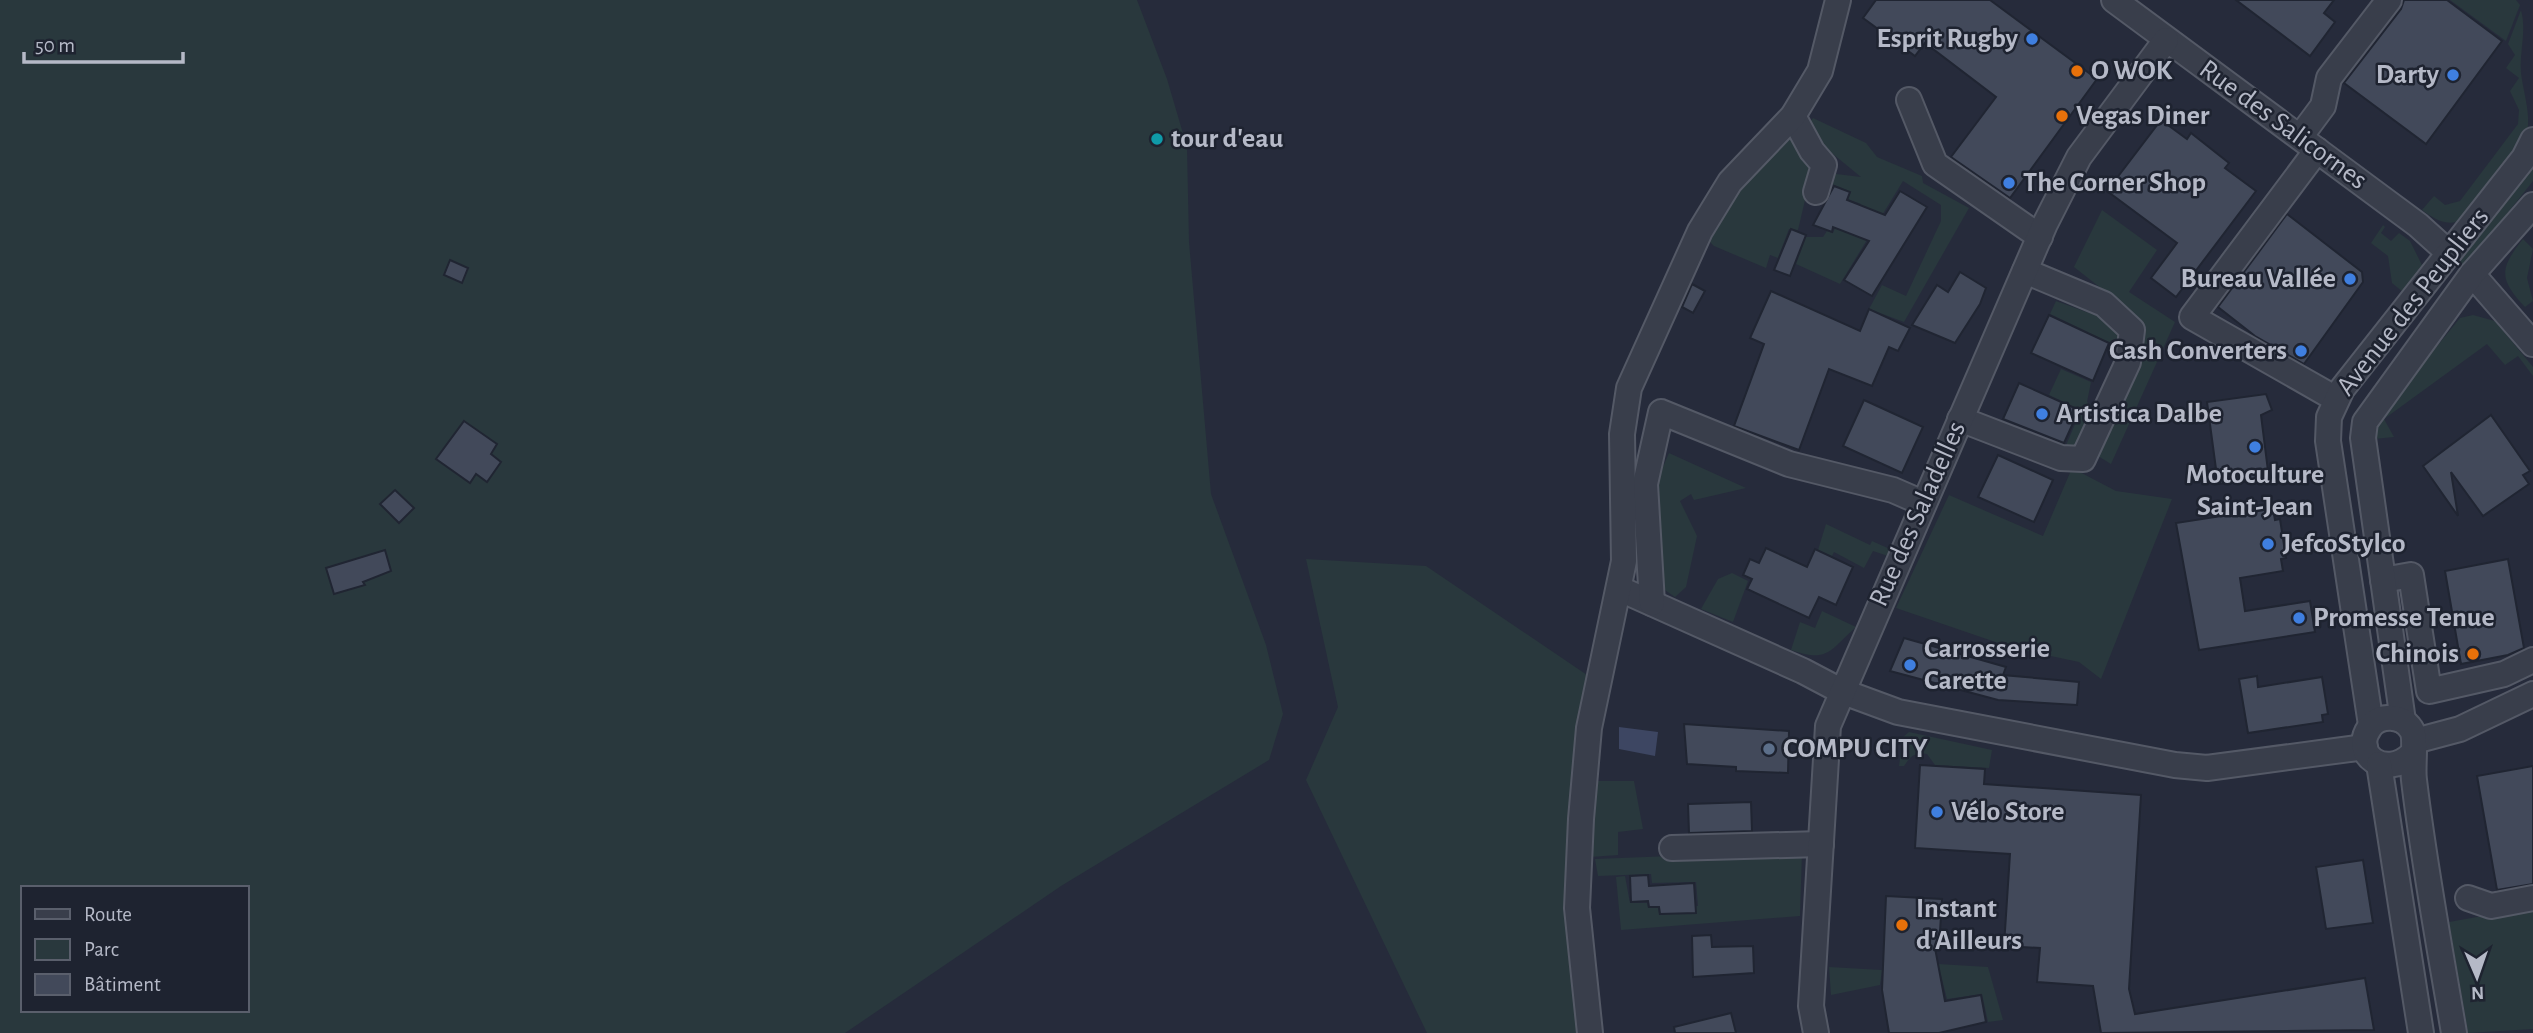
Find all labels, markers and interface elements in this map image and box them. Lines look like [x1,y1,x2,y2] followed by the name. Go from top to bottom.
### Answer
[24,21,184,65] scale bar
[1876,25,2018,53] place label: Esprit Rugby
[2024,31,2040,47] marker: Esprit Rugby
[35,35,75,56] text: 50 m
[2194,55,2372,195] street label: Rue des Salicornes
[2091,57,2173,85] place label: O WOK
[2376,61,2439,89] place label: Darty
[2069,63,2085,79] marker: O WOK
[2445,67,2461,83] marker: Darty
[2076,102,2210,130] place label: Vegas Diner
[2054,108,2070,124] marker: Vegas Diner
[1171,125,1284,153] place label: tour d'eau
[1149,131,1165,147] marker: tour d'eau
[2023,169,2206,197] place label: The Corner Shop
[2001,175,2017,191] marker: The Corner Shop
[2331,203,2495,401] street label: Avenue des Peupliers
[2181,265,2336,293] place label: Bureau Vallée
[2342,271,2358,287] marker: Bureau Vallée
[2109,337,2287,365] place label: Cash Converters
[2293,343,2309,359] marker: Cash Converters
[2056,400,2222,428] place label: Artistica Dalbe
[2034,406,2050,422] marker: Artistica Dalbe
[1865,417,1971,611] street label: Rue des Saladelles
[2247,439,2263,455] marker: Motoculture Saint-Jean
[2186,461,2324,521] place label: Motoculture Saint-Jean
[2282,530,2405,558] place label: JefcoStylco
[2260,536,2276,552] marker: JefcoStylco
[2313,604,2495,632] place label: Promesse Tenue
[2291,610,2307,626] marker: Promesse Tenue
[1924,635,2050,695] place label: Carrosserie Carette
[2375,640,2459,668] place label: Chinois
[2465,646,2481,662] marker: Chinois
[1902,657,1918,673] marker: Carrosserie Carette
[1783,735,1928,763] place label: COMPU CITY
[1761,741,1777,757] marker: COMPU CITY
[1951,798,2065,826] place label: Vélo Store
[1929,804,1945,820] marker: Vélo Store
[21,886,248,1012] legend
[1916,895,2022,955] place label: Instant d'Ailleurs
[84,904,132,925] text: Route
[1894,917,1910,933] marker: Instant d'Ailleurs
[84,939,119,960] text: Parc
[2442,942,2512,1012] north arrow
[84,974,161,995] text: Bâtiment
[2471,983,2484,1002] text: N

